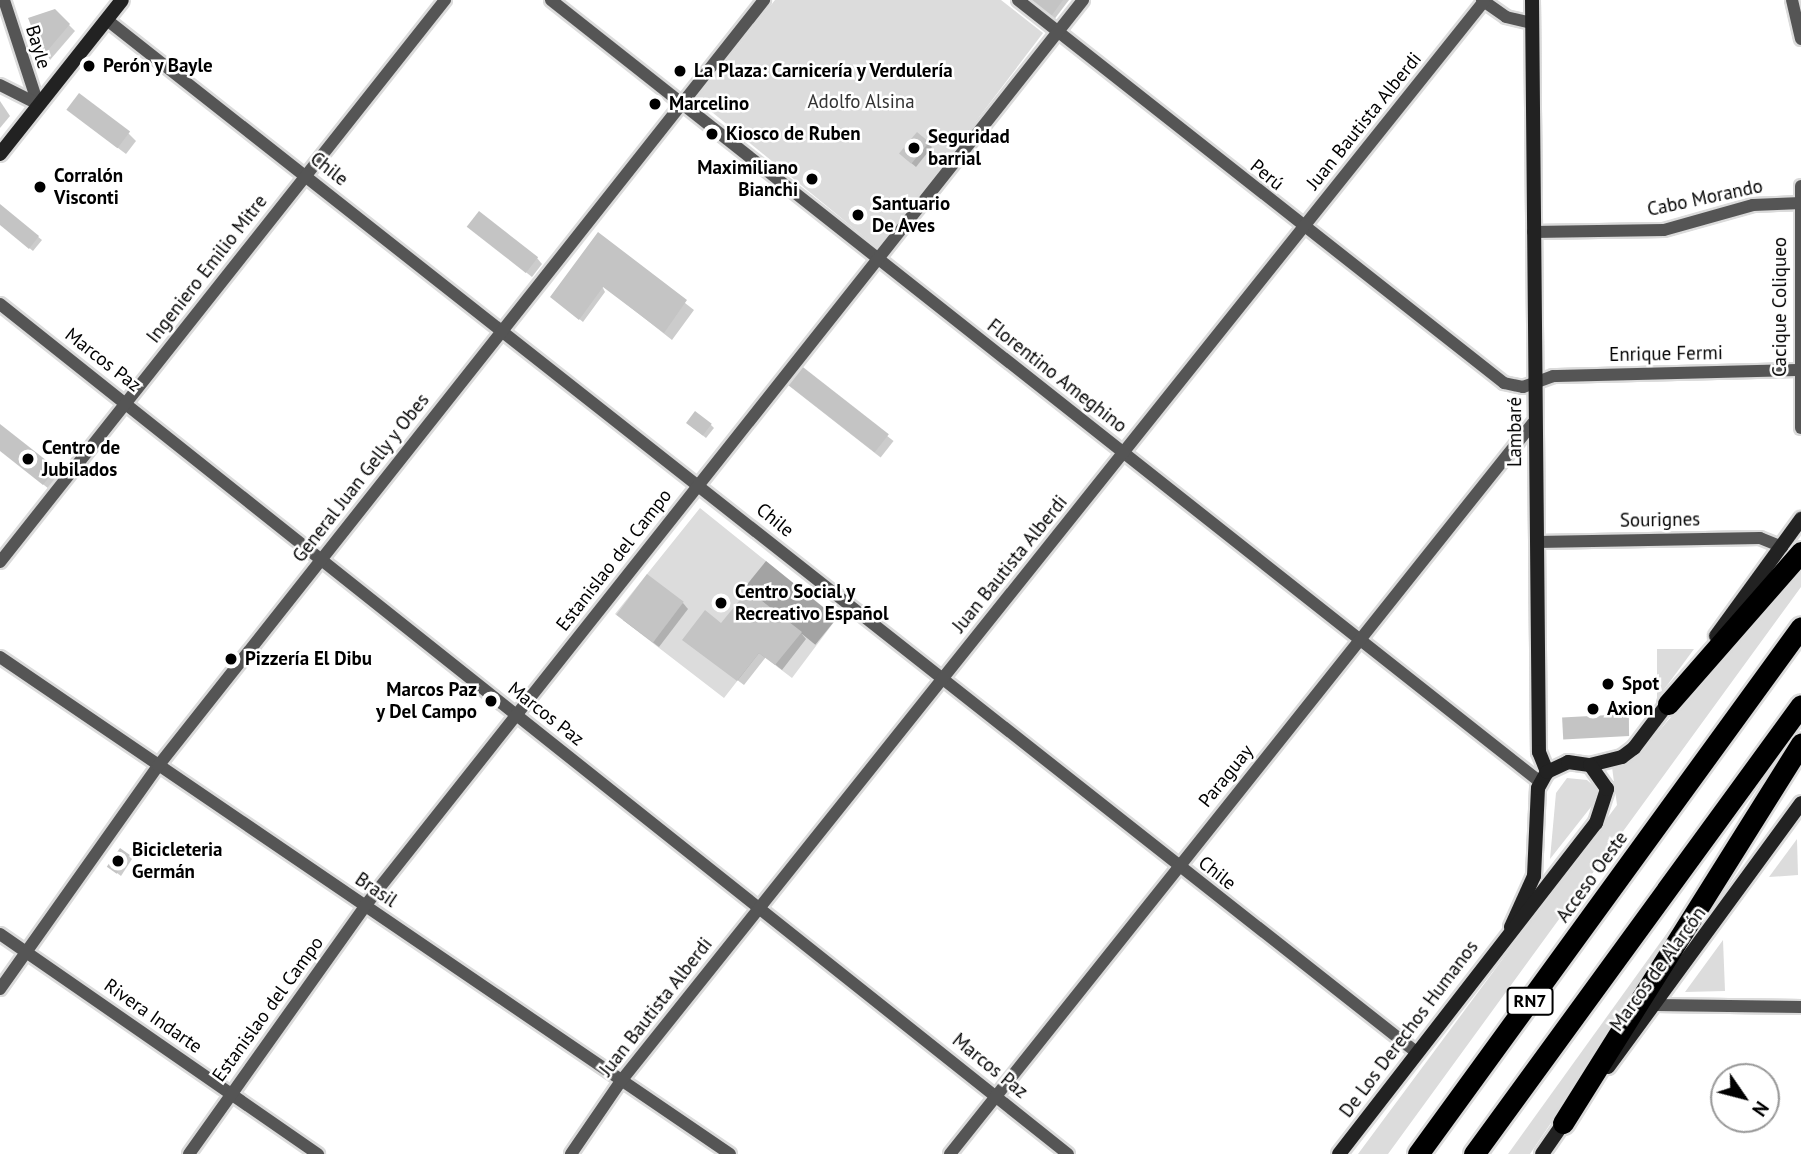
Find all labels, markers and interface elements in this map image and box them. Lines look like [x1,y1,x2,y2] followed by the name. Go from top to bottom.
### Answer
[21,22,55,72] street label: Bayle
[1302,48,1426,194] street label: Juan Bautista Alberdi
[103,55,214,77] place label: Perón y Bayle
[81,58,97,74] marker: Perón y Bayle
[694,60,955,82] place label: La Plaza: Carnicería y Verdulería
[672,63,688,79] marker: La Plaza: Carnicería y Verdulería
[807,91,915,113] park label: Adolfo Alsina
[669,93,749,115] place label: Marcelino
[647,96,663,112] marker: Marcelino
[726,123,861,145] place label: Kiosco de Ruben
[704,126,720,142] marker: Kiosco de Ruben
[928,126,1010,170] place label: Seguridad barrial
[906,140,922,156] marker: Seguridad barrial
[306,147,352,191] street label: Chile
[1246,155,1288,195] street label: Perú
[697,157,798,201] place label: Maximiliano Bianchi
[54,165,123,209] place label: Corralón Visconti
[804,171,820,187] marker: Maximiliano Bianchi
[1645,175,1765,221] street label: Cabo Morando
[32,179,48,195] marker: Corralón Visconti
[142,190,272,348] street label: Ingeniero Emilio Mitre
[872,193,950,237] place label: Santuario De Aves
[850,207,866,223] marker: Santuario De Aves
[1769,237,1791,377] street label: Cacique Coliqueo
[982,314,1132,438] street label: Florentino Ameghino
[60,323,146,397] street label: Marcos Paz
[1609,342,1723,366] street label: Enrique Fermi
[287,388,435,568] street label: General Juan Gelly y Obes
[1504,397,1526,467] street label: Lambaré
[42,437,120,481] place label: Centro de Jubilados
[20,451,36,467] marker: Centro de Jubilados
[551,484,677,636] street label: Estanislao del Campo
[948,491,1072,637] street label: Juan Bautista Alberdi
[752,498,798,542] street label: Chile
[1620,508,1700,532] street label: Sourignes
[735,581,889,625] place label: Centro Social y Recreativo Español
[713,595,729,611] marker: Centro Social y Recreativo Español
[245,648,372,670] place label: Pizzería El Dibu
[223,651,239,667] marker: Pizzería El Dibu
[1622,673,1659,695] place label: Spot
[1600,676,1616,692] marker: Spot
[503,677,589,751] street label: Marcos Paz
[375,679,477,723] place label: Marcos Paz y Del Campo
[483,693,499,709] marker: Marcos Paz y Del Campo
[1607,698,1653,720] place label: Axion
[1585,701,1601,717] marker: Axion
[1194,740,1258,812] street label: Paraguay
[1551,827,1633,927] street label: Acceso Oeste
[132,839,223,883] place label: Bicicleteria Germán
[1194,851,1240,895] street label: Chile
[110,853,126,869] marker: Bicicleteria Germán
[351,868,401,912] street label: Brasil
[1605,902,1711,1036] street label: Marcos de Alarcón
[208,932,328,1086] street label: Estanislao del Campo
[595,933,717,1081] street label: Juan Bautista Alberdi
[1335,936,1483,1122] street label: De Los Derechos Humanos
[100,974,206,1058] street label: Rivera Indarte
[1506,986,1554,1016] road number: RN7
[948,1029,1032,1103] street label: Marcos Paz
[1710,1063,1780,1133] north arrow
[1747,1097,1774,1121] text: N

